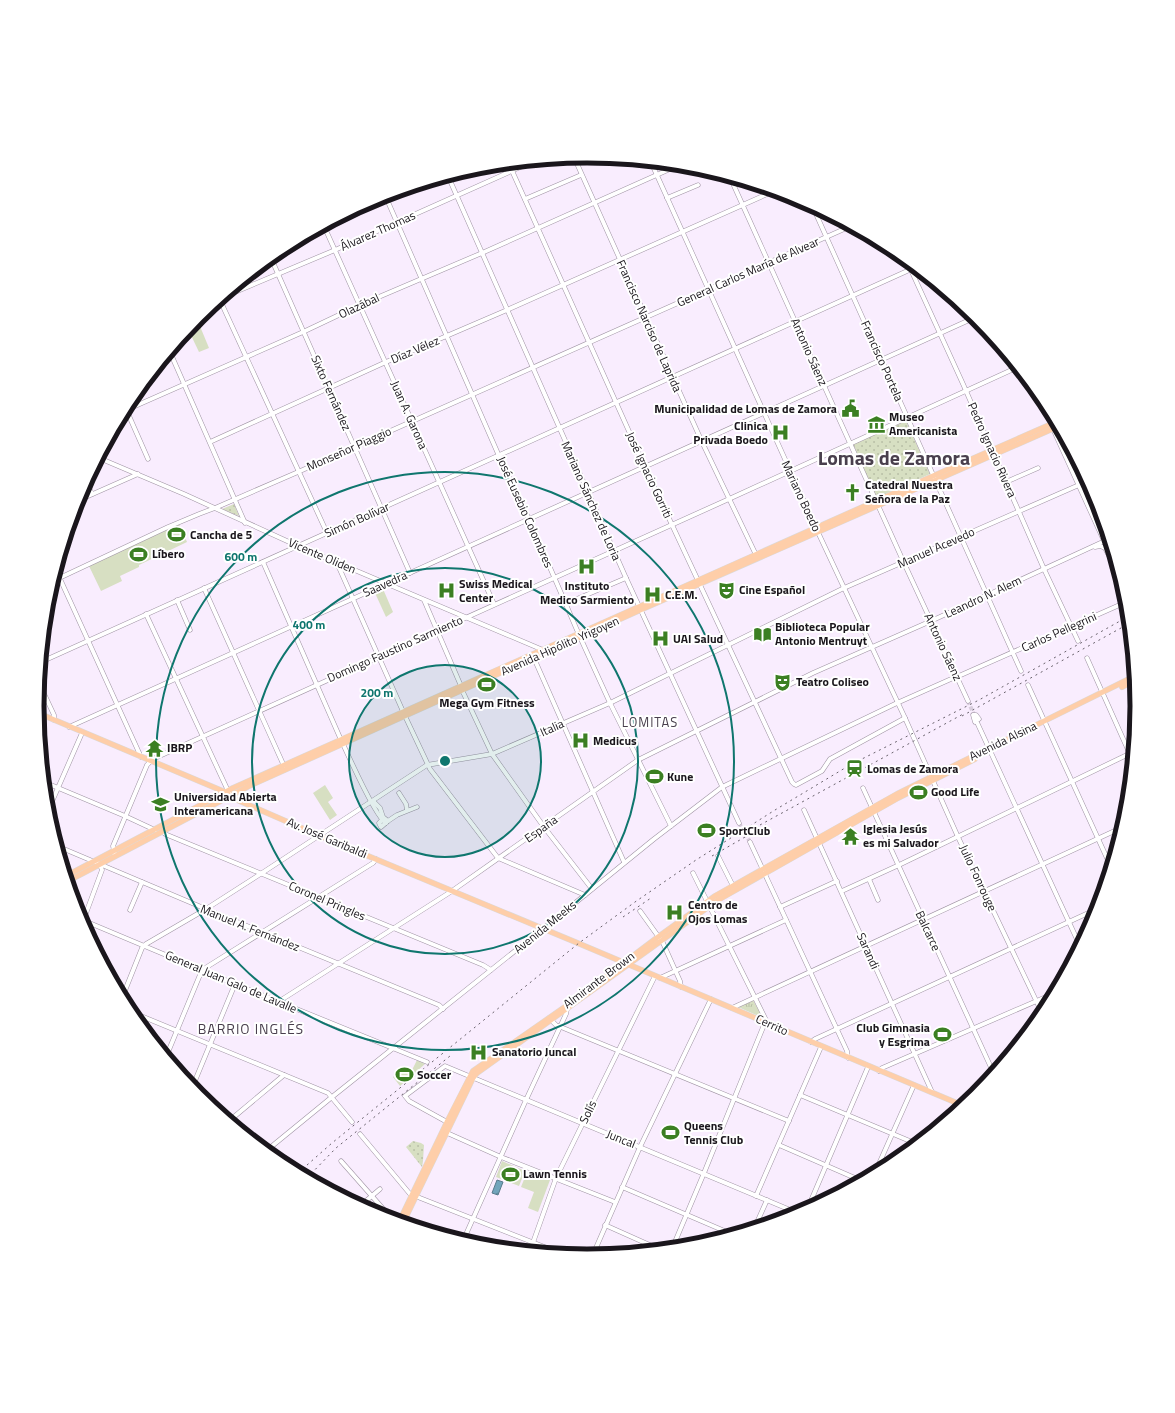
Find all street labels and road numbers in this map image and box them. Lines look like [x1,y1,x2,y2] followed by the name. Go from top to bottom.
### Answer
[337,205,419,256] street label: Álvarez Thomas
[674,232,822,312] street label: General Carlos María de Alvear
[612,257,687,395] street label: Francisco Narciso de Laprida
[335,288,382,323] street label: Olazábal
[786,315,833,389] street label: Antonio Sáenz
[856,317,909,404] street label: Francisco Portela
[387,331,442,368] street label: Díaz Vélez
[306,352,357,434] street label: Sixto Fernández
[386,377,433,452] street label: Juan A. Garona
[963,399,1022,501] street label: Pedro Ignacio Rivera
[303,421,394,476] street label: Monseñor Piaggio
[621,428,678,521] street label: José Ignacio Gorriti
[557,438,626,564] street label: Mariano Sánchez de Loria
[492,453,559,571] street label: José Eusebio Colombres
[777,457,826,535] street label: Mariano Boedo
[321,497,392,542] street label: Simón Bolívar
[894,522,978,573] street label: Manuel Acevedo
[285,533,359,578] street label: Vicente Oliden
[360,565,410,602] street label: Saavedra
[941,570,1024,623] street label: Leandro N. Alem
[1018,606,1100,657] street label: Carlos Pellegrini
[324,610,466,687] street label: Domingo Faustino Sarmiento
[919,610,967,684] street label: Antonio Sáenz
[498,611,622,680] street label: Avenida Hipólito Yrigoyen
[537,714,567,741] street label: Italia
[966,716,1040,765] street label: Avenida Alsina
[520,810,561,847] street label: España
[284,812,370,863] street label: Av. José Garibaldi
[955,841,1002,914] street label: Julio Fonrouge
[286,876,369,925] street label: Coronel Pringles
[509,895,581,958] street label: Avenida Meeks
[198,899,303,956] street label: Manuel A. Fernández
[911,907,946,954] street label: Balcarce
[852,930,885,972] street label: Sarandi
[162,945,300,1018] street label: General Juan Galo de Lavalle
[559,946,639,1013] street label: Almirante Brown
[753,1009,792,1040] street label: Cerrito
[574,1097,601,1127] street label: Solís
[604,1124,639,1153] street label: Juncal

